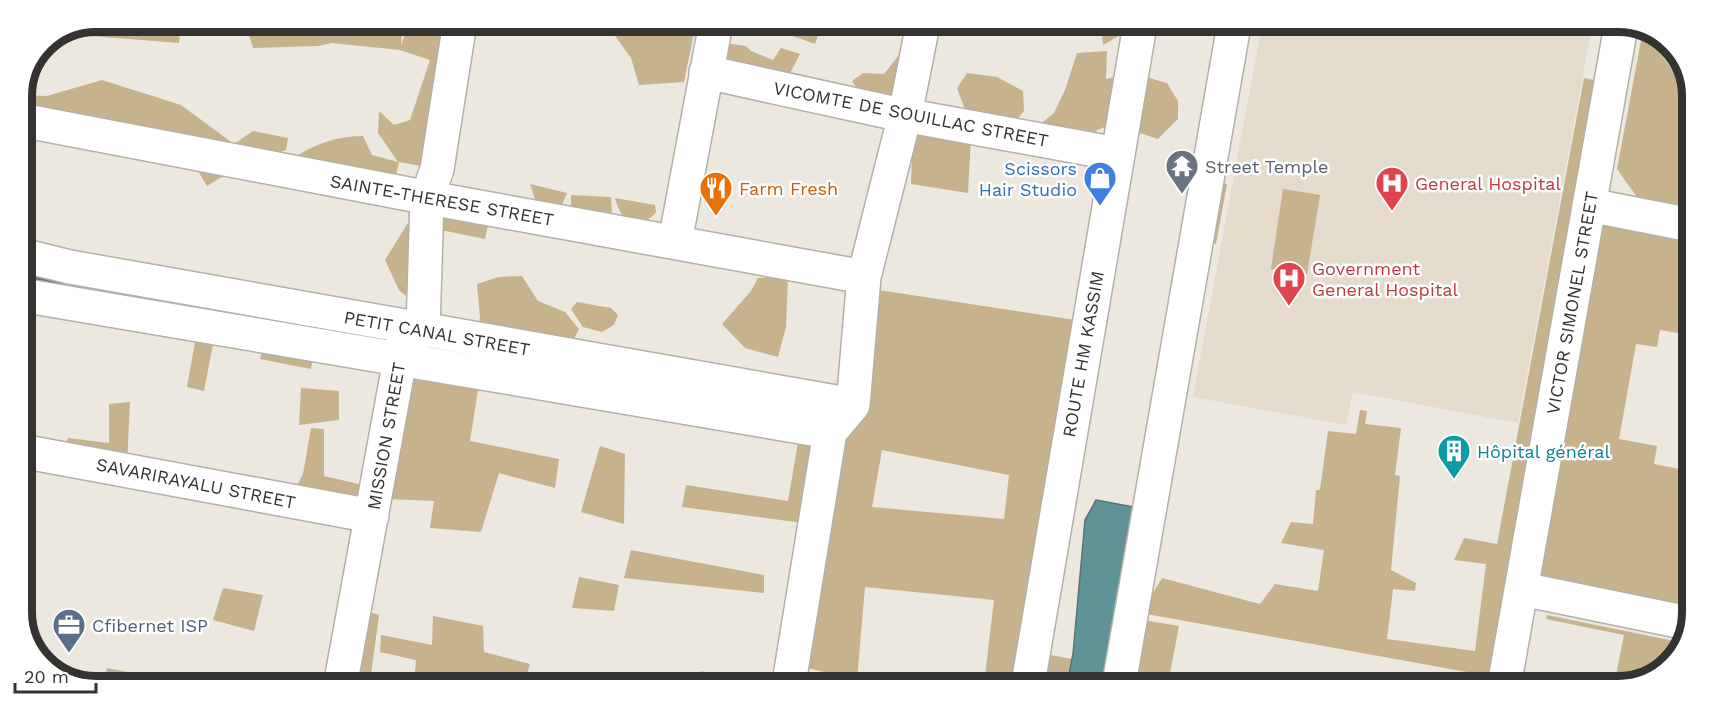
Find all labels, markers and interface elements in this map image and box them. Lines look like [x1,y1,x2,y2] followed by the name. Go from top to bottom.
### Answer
[772,77,1050,151] street label: VICOMTE DE SOUILLAC STREET
[1164,148,1200,195] temple icon: Street Temple
[1205,156,1328,177] place label: Street Temple
[979,158,1077,200] place label: Scissors Hair Studio
[1082,160,1118,207] shop icon: Scissors Hair Studio
[1374,165,1410,212] hospital icon: General Hospital
[329,170,556,230] street label: SAINTE-THERESE STREET
[698,170,734,217] restaurant icon: Farm Fresh
[1415,173,1561,194] place label: General Hospital
[739,178,838,199] place label: Farm Fresh
[1542,190,1602,416] street label: VICTOR SIMONEL STREET
[1312,258,1458,300] place label: Government General Hospital
[1271,260,1307,307] hospital icon: Government General Hospital
[1058,269,1108,439] street label: ROUTE HM KASSIM
[342,306,532,360] street label: PETIT CANAL STREET
[363,360,409,511] street label: MISSION STREET
[1436,433,1472,480] building icon: Hôpital général
[1477,441,1610,462] place label: Hôpital général
[95,453,298,513] street label: SAVARIRAYALU STREET
[51,607,87,654] office icon: Cfibernet ISP
[92,615,208,636] place label: Cfibernet ISP
[15,656,96,694] scale bar
[24,666,69,687] text: 20 m

